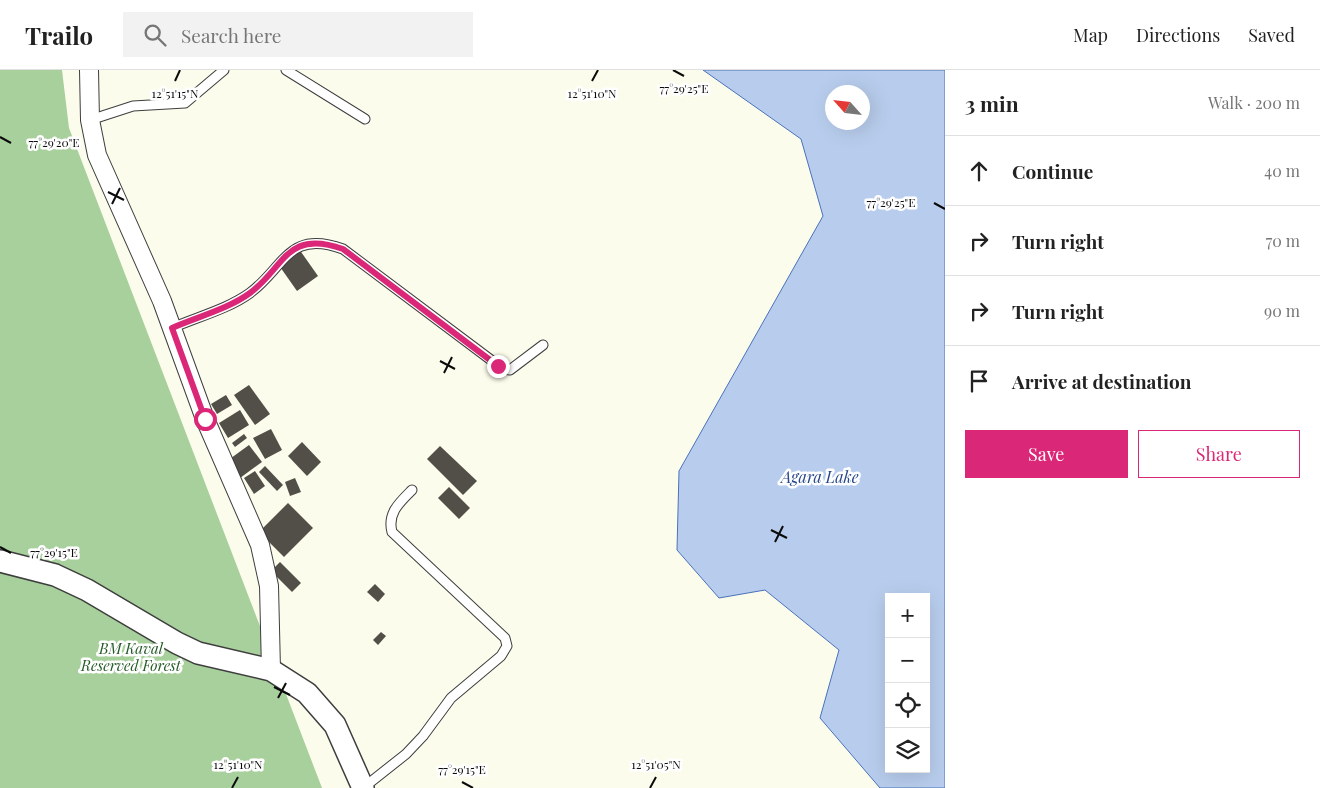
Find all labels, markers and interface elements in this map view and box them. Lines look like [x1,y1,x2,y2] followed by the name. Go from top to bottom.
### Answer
[123,12,473,57] search box
[25,19,93,51] text: Trailo
[141,21,169,49] icon: search
[181,22,282,48] text: Search here
[1073,23,1108,47] text: Map
[1136,23,1220,47] text: Directions
[1248,23,1295,47] text: Saved
[659,80,709,96] text: 77°29'25"E
[152,85,199,101] text: 12°51'15"N
[568,85,617,101] text: 12°51'10"N
[825,85,870,130] north arrow
[965,89,1019,117] text: 3 min
[1208,92,1300,113] text: Walk · 200 m
[28,134,80,150] text: 77°29'20"E
[965,157,993,185] icon: ahead
[1012,158,1093,184] text: Continue
[1264,160,1300,181] text: 40 m
[866,194,916,210] text: 77°29'25"E
[965,227,993,255] icon: right
[1012,228,1104,254] text: Turn right
[1266,230,1300,251] text: 70 m
[965,297,993,325] icon: right
[1012,298,1104,324] text: Turn right
[1264,300,1300,321] text: 90 m
[487,355,510,378] route end
[965,367,993,395] icon: arrive
[1012,368,1192,394] text: Arrive at destination
[194,408,217,431] route start
[965,430,1128,478] button: Save
[1138,430,1300,478] button: Share
[779,466,859,487] water label: Agara Lake
[30,544,78,560] text: 77°29'15"E
[885,593,930,773] map controls
[885,593,930,638] button: +
[80,638,182,675] park label: BM Kaval Reserved Forest
[885,638,930,683] button: −
[885,683,930,728] button: locate
[885,728,930,773] button: layers
[214,756,263,772] text: 12°51'10"N
[631,756,681,772] text: 12°51'05"N
[438,761,486,777] text: 77°29'15"E

